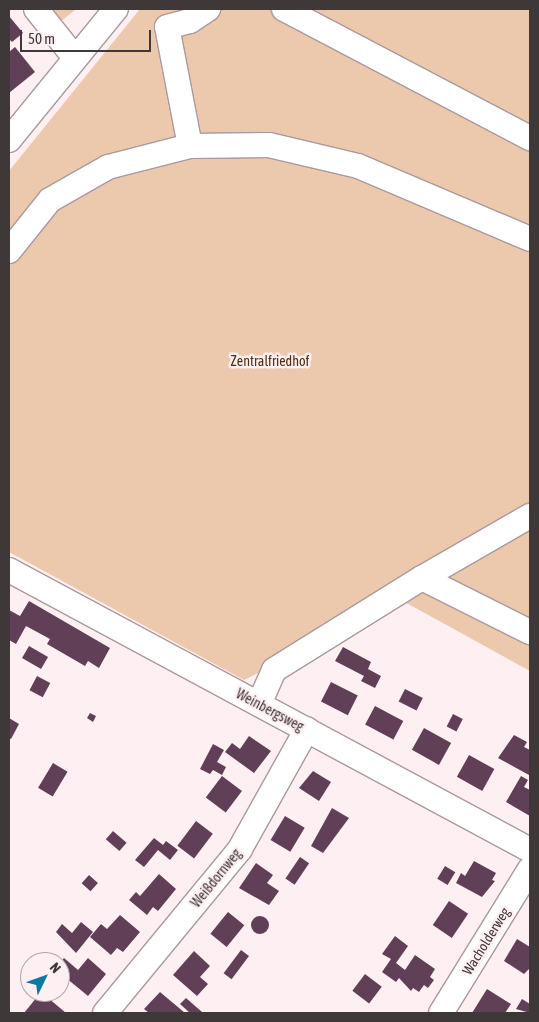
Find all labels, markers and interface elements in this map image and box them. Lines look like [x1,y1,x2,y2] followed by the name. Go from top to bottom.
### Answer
[22,20,154,52] scale bar
[28,30,55,47] text: 50 m
[231,353,309,369] park label: Zentralfriedhof
[233,685,307,735] street label: Weinbergsweg
[187,845,245,911] street label: Weißdornweg
[459,904,513,978] street label: Wacholderweg
[20,952,70,1002] north arrow
[47,959,64,976] text: N

